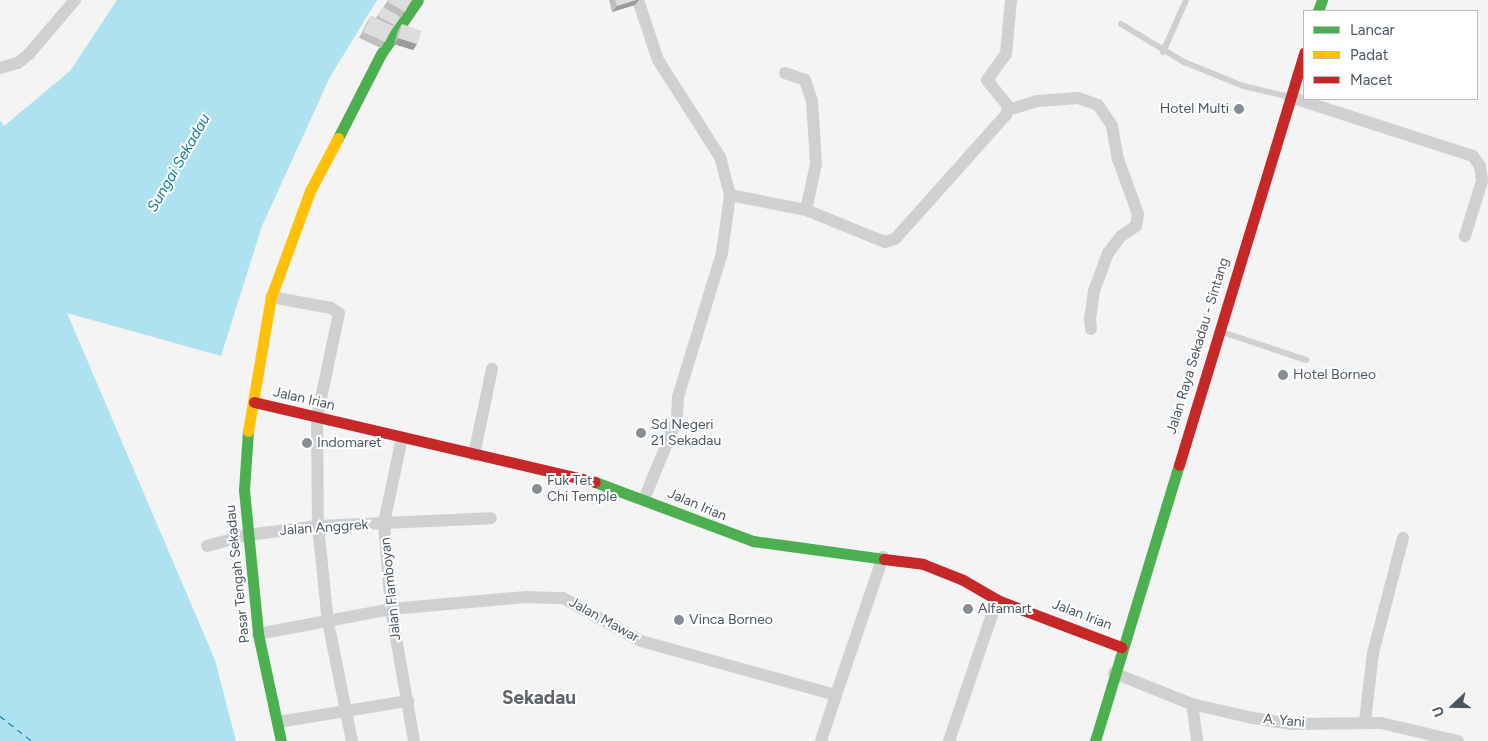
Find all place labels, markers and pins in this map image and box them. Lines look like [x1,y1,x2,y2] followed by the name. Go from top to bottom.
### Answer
[1160,101,1229,117] place label: Hotel Multi
[1233,103,1245,115] marker: Hotel Multi
[1293,367,1376,383] place label: Hotel Borneo
[1277,369,1289,381] marker: Hotel Borneo
[651,417,721,450] place label: Sd Negeri 21 Sekadau
[635,427,647,439] marker: Sd Negeri 21 Sekadau
[317,435,382,451] place label: Indomaret
[301,437,313,449] marker: Indomaret
[547,473,617,506] place label: Fuk Tet Chi Temple
[531,483,543,495] marker: Fuk Tet Chi Temple
[978,601,1032,617] place label: Alfamart
[962,603,974,615] marker: Alfamart
[689,612,773,628] place label: Vinca Borneo
[673,614,685,626] marker: Vinca Borneo

